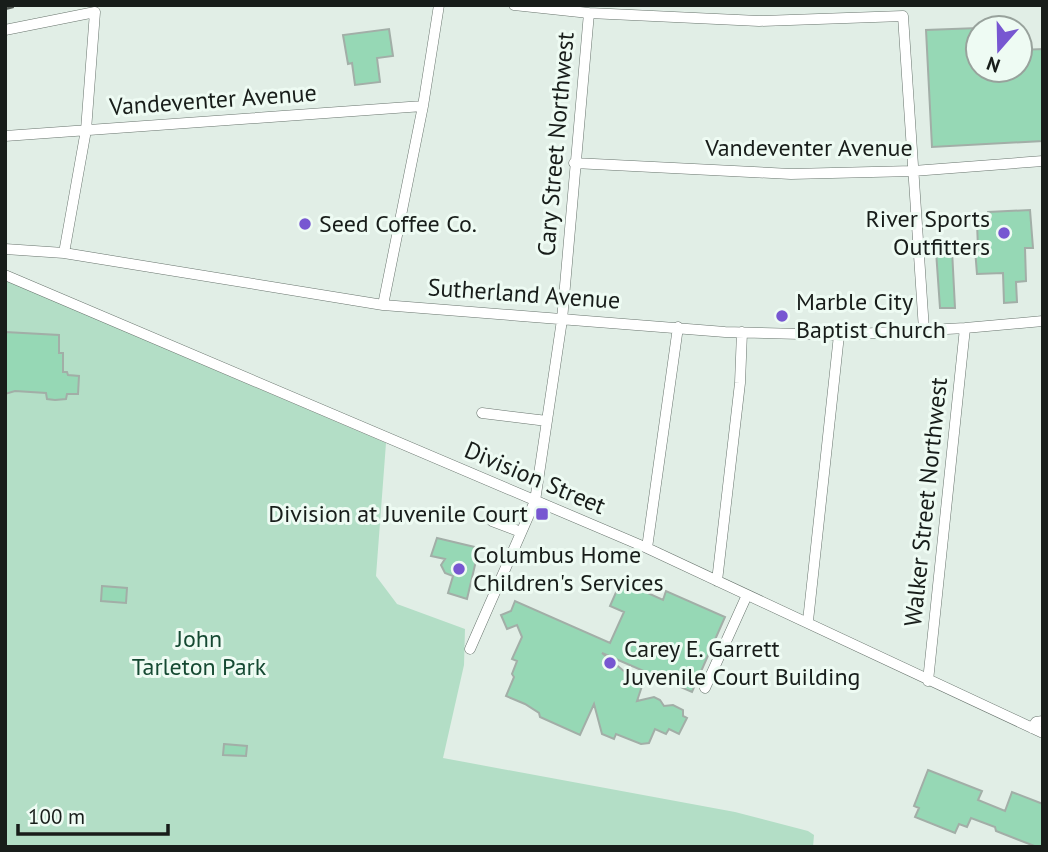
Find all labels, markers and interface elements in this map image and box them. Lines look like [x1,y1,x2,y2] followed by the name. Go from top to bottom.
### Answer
[964,14,1034,84] north arrow
[530,31,581,257] street label: Cary Street Northwest
[983,52,1003,78] text: N
[107,77,318,122] street label: Vandeventer Avenue
[704,132,913,163] street label: Vandeventer Avenue
[866,203,990,262] place label: River Sports Outfitters
[319,208,477,239] place label: Seed Coffee Co.
[297,216,313,232] marker: Seed Coffee Co.
[996,225,1012,241] marker: River Sports Outfitters
[427,271,621,316] street label: Sutherland Avenue
[796,286,946,345] place label: Marble City Baptist Church
[774,308,790,324] marker: Marble City Baptist Church
[897,376,954,628] street label: Walker Street Northwest
[460,434,610,521] street label: Division Street
[268,498,528,529] place label: Division at Juvenile Court
[534,506,550,522] marker: Division at Juvenile Court
[473,539,664,598] place label: Columbus Home Children's Services
[451,561,467,577] marker: Columbus Home Children's Services
[132,623,267,682] park label: John Tarleton Park
[623,633,860,692] place label: Carey E. Garrett Juvenile Court Building
[602,655,618,671] marker: Carey E. Garrett Juvenile Court Building
[18,792,168,836] scale bar
[28,803,85,830] text: 100 m

